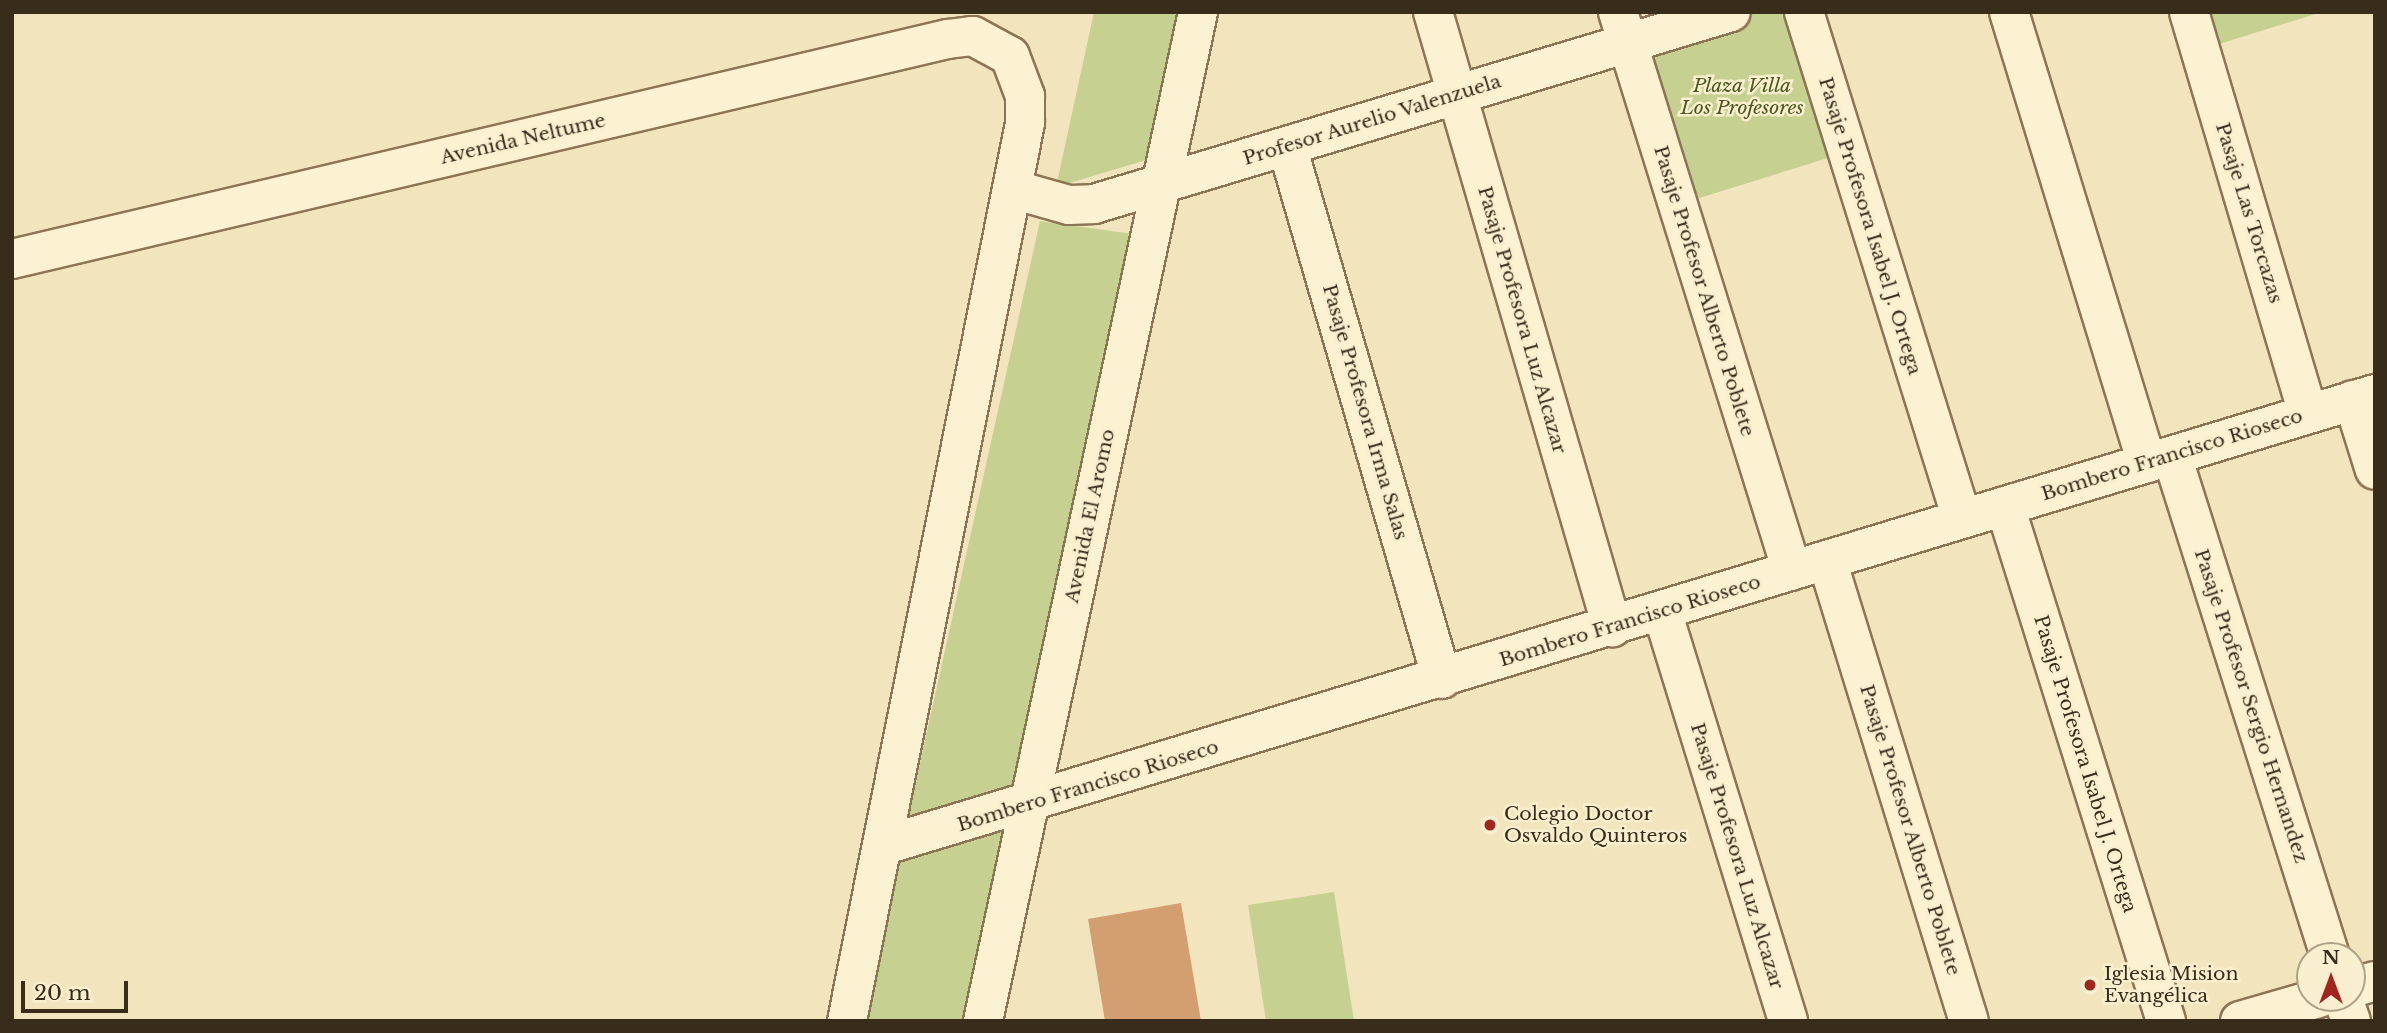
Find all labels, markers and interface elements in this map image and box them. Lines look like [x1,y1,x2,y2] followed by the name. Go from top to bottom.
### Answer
[1239,70,1505,170] street label: Profesor Aurelio Valenzuela
[1814,74,1926,378] street label: Pasaje Profesora Isabel J. Ortega
[1680,75,1804,119] park label: Plaza Villa Los Profesores
[438,109,608,169] street label: Avenida Neltume
[2211,120,2287,306] street label: Pasaje Las Torcazas
[1649,142,1759,440] street label: Pasaje Profesor Alberto Poblete
[1473,183,1571,457] street label: Pasaje Profesora Luz Alcazar
[1318,282,1412,542] street label: Pasaje Profesora Irma Salas
[2039,404,2305,506] street label: Bombero Francisco Rioseco
[1060,426,1120,606] street label: Avenida El Aromo
[2189,546,2313,866] street label: Pasaje Profesor Sergio Hernandez
[1497,570,1763,672] street label: Bombero Francisco Rioseco
[2029,612,2141,916] street label: Pasaje Profesora Isabel J. Ortega
[1855,681,1965,979] street label: Pasaje Profesor Alberto Poblete
[1685,720,1789,992] street label: Pasaje Profesora Luz Alcazar
[955,735,1221,837] street label: Bombero Francisco Rioseco
[1504,803,1687,847] place label: Colegio Doctor Osvaldo Quinteros
[1482,817,1498,833] marker: Colegio Doctor Osvaldo Quinteros
[2296,942,2366,1012] north arrow
[2322,946,2340,969] text: N
[2104,963,2239,1007] place label: Iglesia Mision Evangélica
[24,967,131,1011] scale bar
[2082,977,2098,993] marker: Iglesia Mision Evangélica
[34,980,91,1006] text: 20 m

